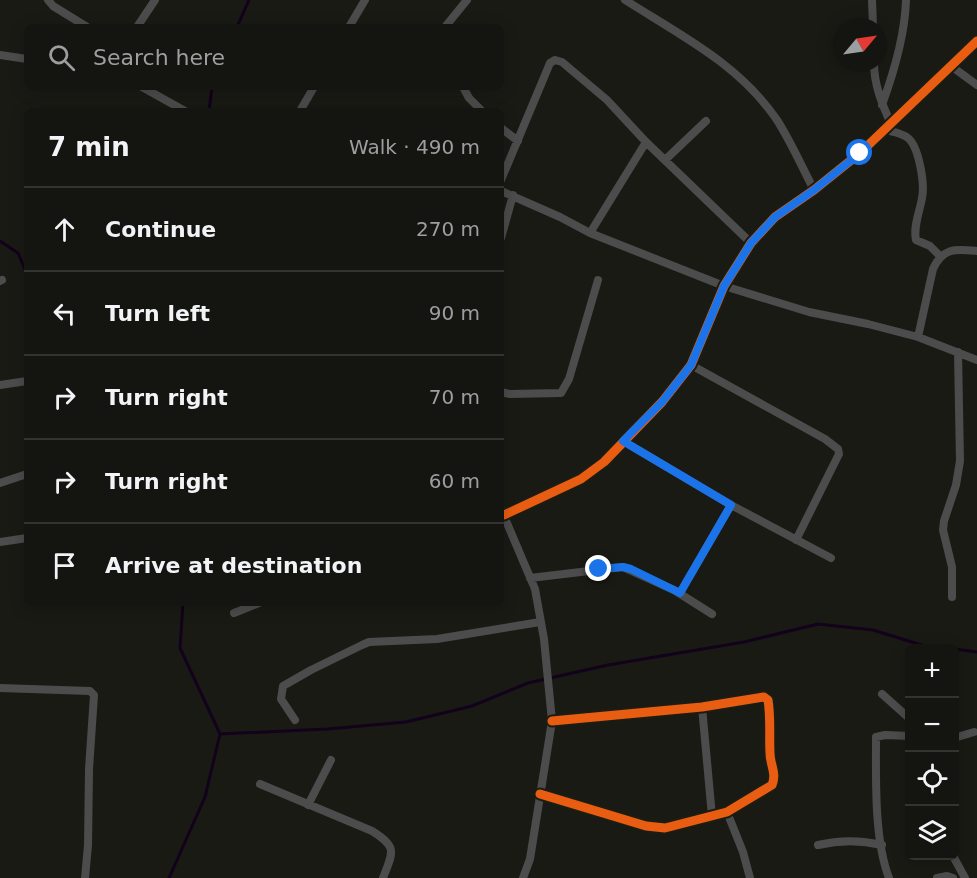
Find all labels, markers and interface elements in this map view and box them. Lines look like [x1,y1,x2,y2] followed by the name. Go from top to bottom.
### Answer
[833,18,887,72] north arrow
[24,24,504,90] search box
[45,41,78,74] icon: search
[93,45,225,70] text: Search here
[48,132,130,162] text: 7 min
[349,135,480,159] text: Walk · 490 m
[846,139,872,165] route start
[48,213,81,246] icon: ahead
[105,217,216,242] text: Continue
[416,217,480,241] text: 270 m
[48,297,81,330] icon: left
[105,301,210,326] text: Turn left
[429,301,480,325] text: 90 m
[48,381,81,414] icon: right
[105,385,228,410] text: Turn right
[429,385,480,409] text: 70 m
[48,465,81,498] icon: right
[105,469,228,494] text: Turn right
[429,469,480,493] text: 60 m
[48,549,81,582] icon: arrive
[105,553,362,578] text: Arrive at destination
[585,555,611,581] route end
[905,644,959,860] map controls
[905,644,959,698] button: +
[905,698,959,752] button: −
[905,752,959,806] button: locate
[905,806,959,860] button: layers

